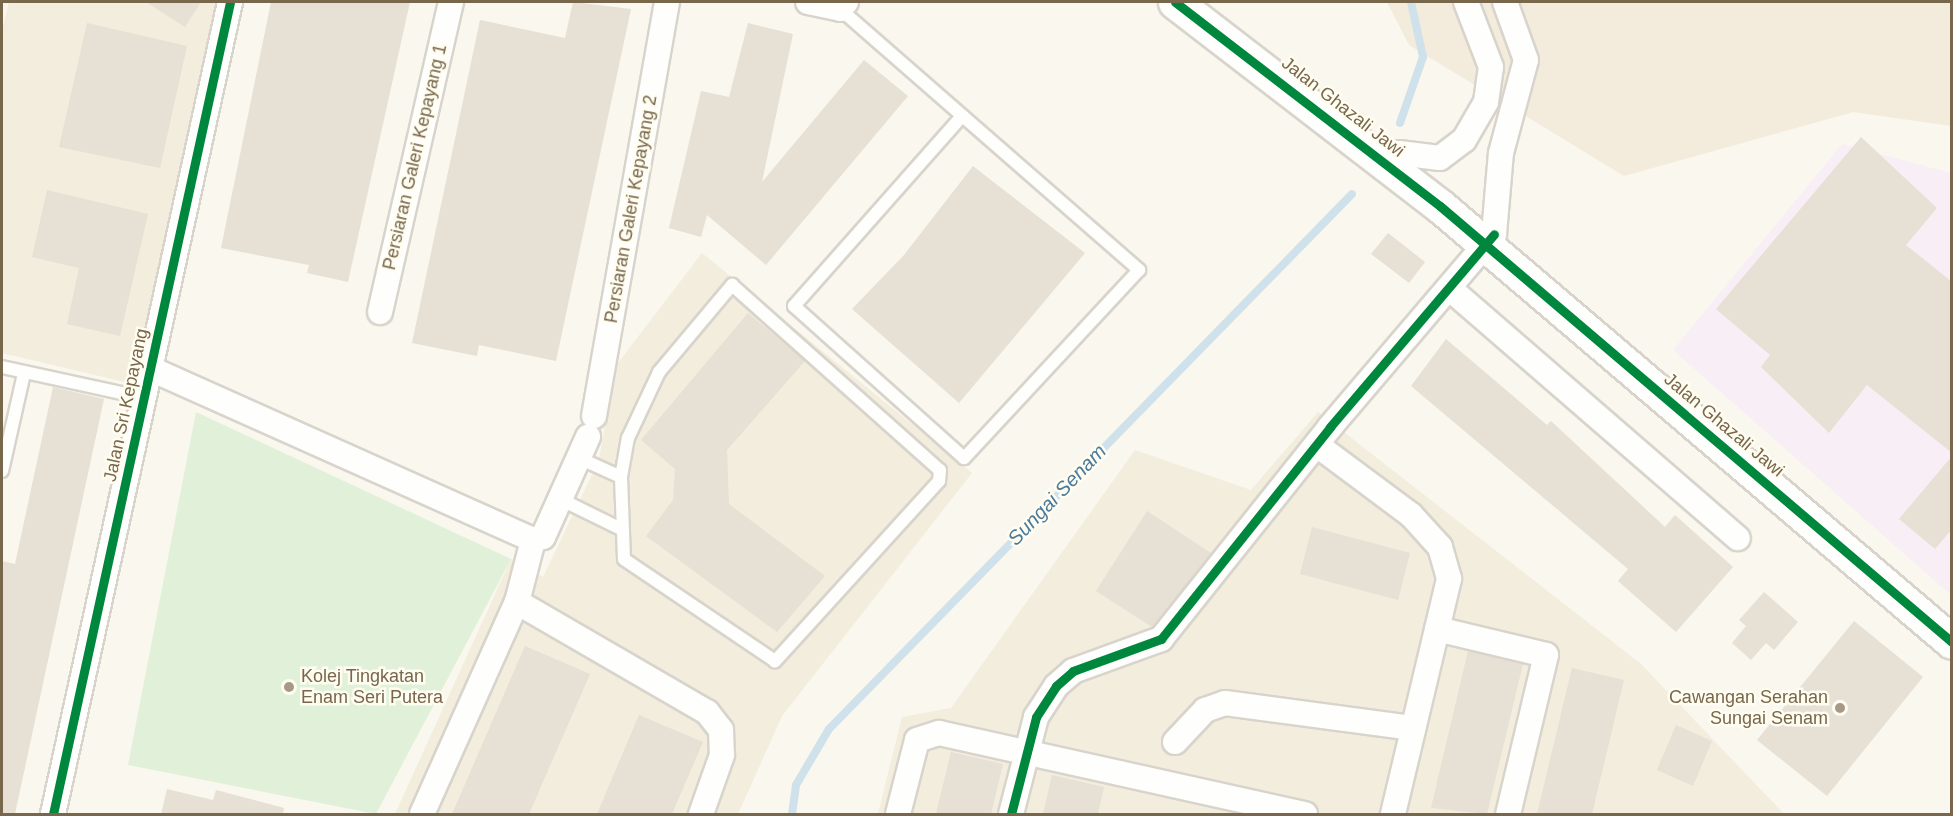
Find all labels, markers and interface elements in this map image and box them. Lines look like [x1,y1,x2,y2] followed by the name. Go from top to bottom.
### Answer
[378,42,452,272] street label: Persiaran Galeri Kepayang 1
[1277,52,1409,162] street label: Jalan Ghazali Jawi
[600,93,662,325] street label: Persiaran Galeri Kepayang 2
[99,326,153,484] street label: Jalan Sri Kepayang
[1660,368,1788,482] street label: Jalan Ghazali Jawi
[1003,439,1111,551] water label: Sungai Senam
[301,666,443,708] place label: Kolej Tingkatan Enam Seri Putera
[282,680,296,694] marker: Kolej Tingkatan Enam Seri Putera
[1669,687,1828,730] place label: Cawangan Serahan Sungai Senam
[1833,701,1847,715] marker: Cawangan Serahan Sungai Senam

